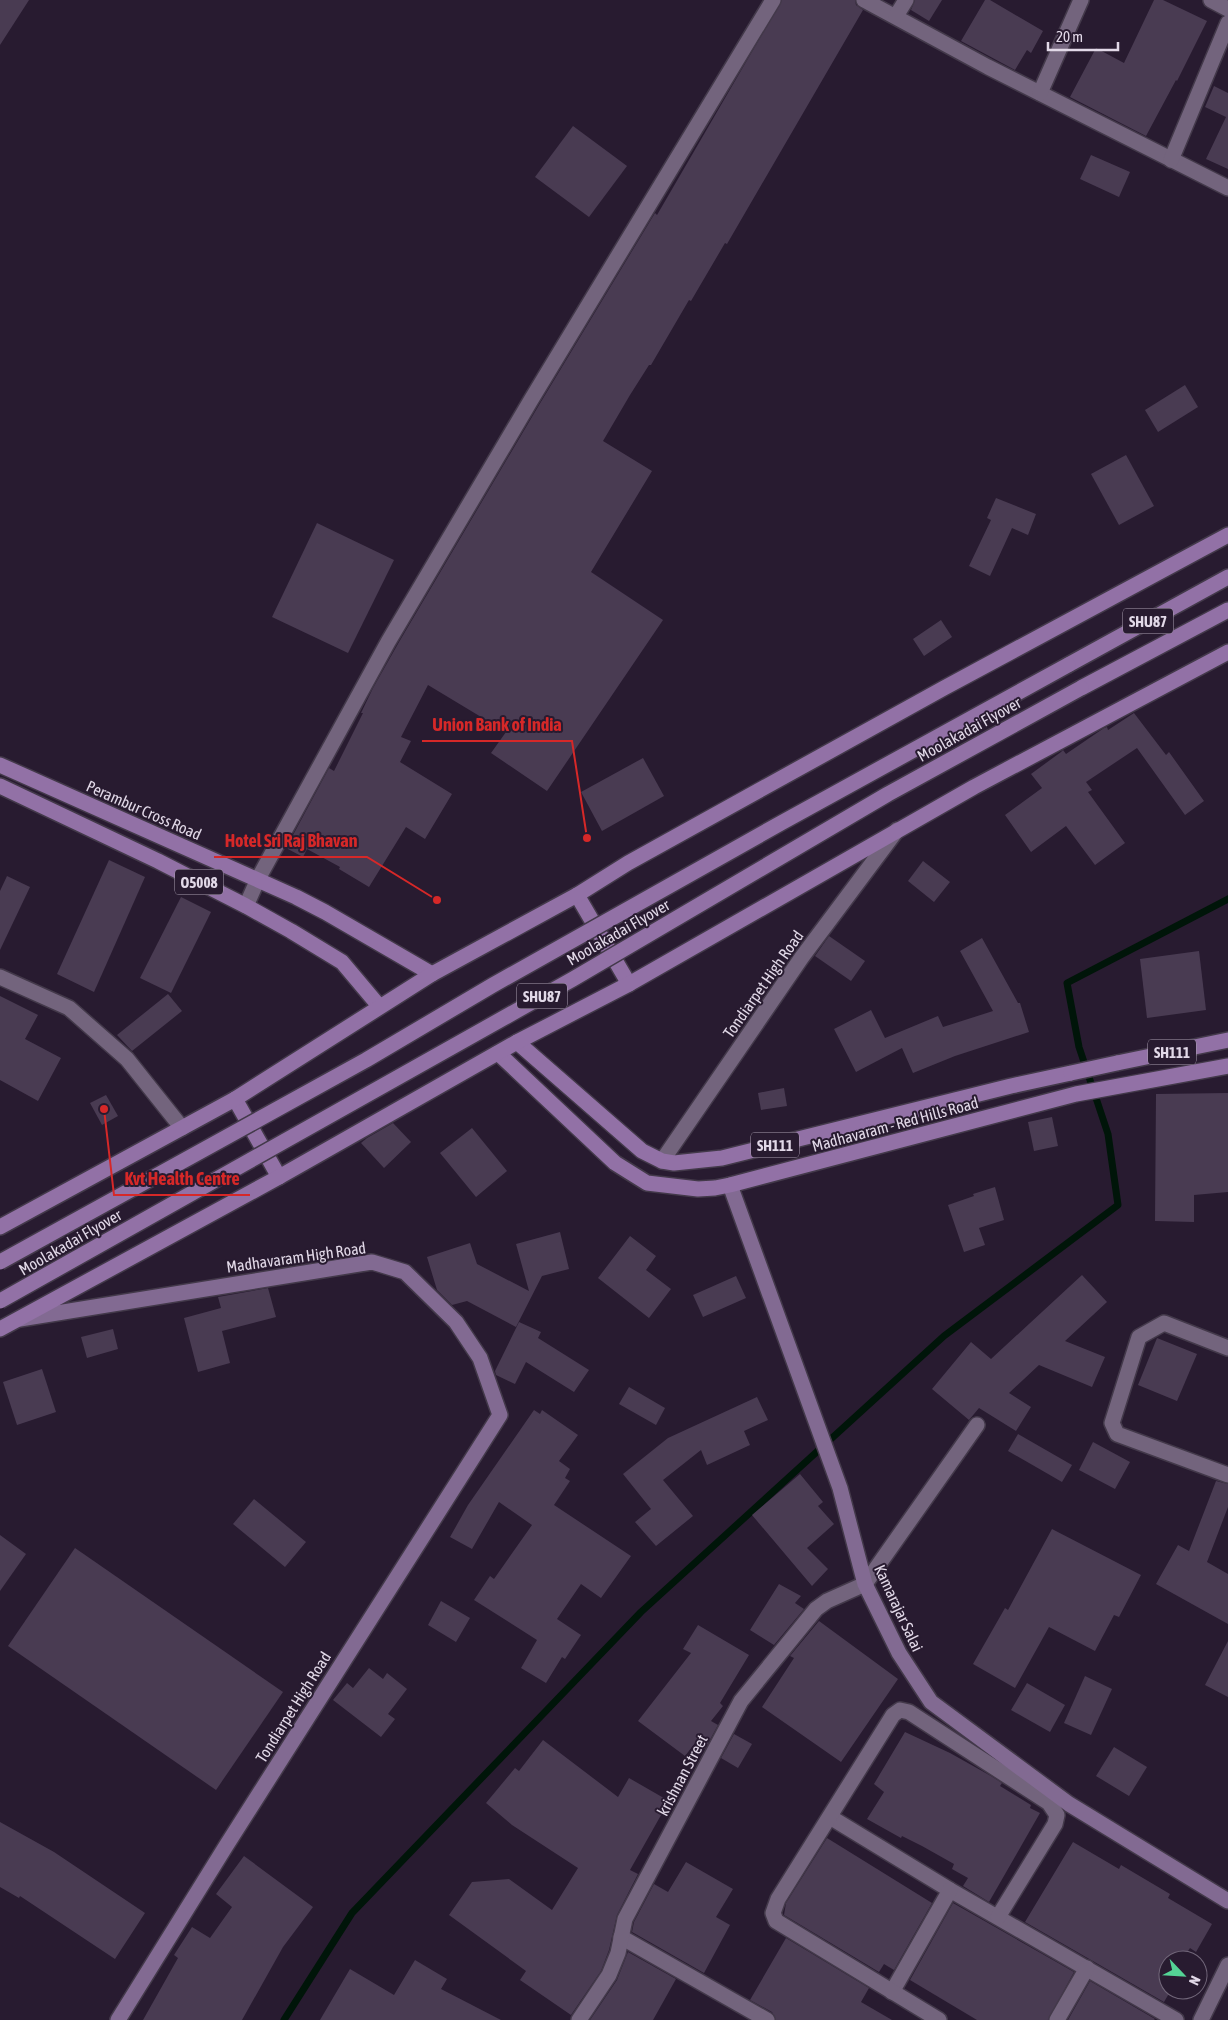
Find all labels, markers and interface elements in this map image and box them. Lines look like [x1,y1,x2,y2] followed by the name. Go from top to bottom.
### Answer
[1048,20,1118,52] scale bar
[1056,28,1083,45] text: 20 m
[1123,608,1173,634] road number: SHU87
[914,693,1025,766] street label: Moolakadai Flyover
[422,708,572,741] callout: Union Bank of India
[432,714,562,735] text: Union Bank of India
[84,777,204,843] street label: Perambur Cross Road
[214,824,367,857] callout: Hotel Sri Raj Bhavan
[225,830,358,851] text: Hotel Sri Raj Bhavan
[175,870,223,894] road number: O5008
[563,895,673,970] street label: Moolakadai Flyover
[719,927,808,1042] street label: Tondiarpet High Road
[517,984,567,1008] road number: SHU87
[1148,1040,1196,1064] road number: SH111
[810,1093,980,1155] street label: Madhavaram - Red Hills Road
[751,1132,799,1158] road number: SH111
[114,1162,250,1195] callout: Kvt Health Centre
[124,1168,240,1189] text: Kvt Health Centre
[15,1205,125,1280] street label: Moolakadai Flyover
[225,1238,367,1277] street label: Madhavaram High Road
[870,1562,927,1655] street label: Kamarajar Salai
[252,1648,335,1766] street label: Tondiarpet High Road
[653,1731,711,1819] street label: krishnan Street
[1158,1950,1208,2000] north arrow
[1186,1973,1204,1988] text: N

